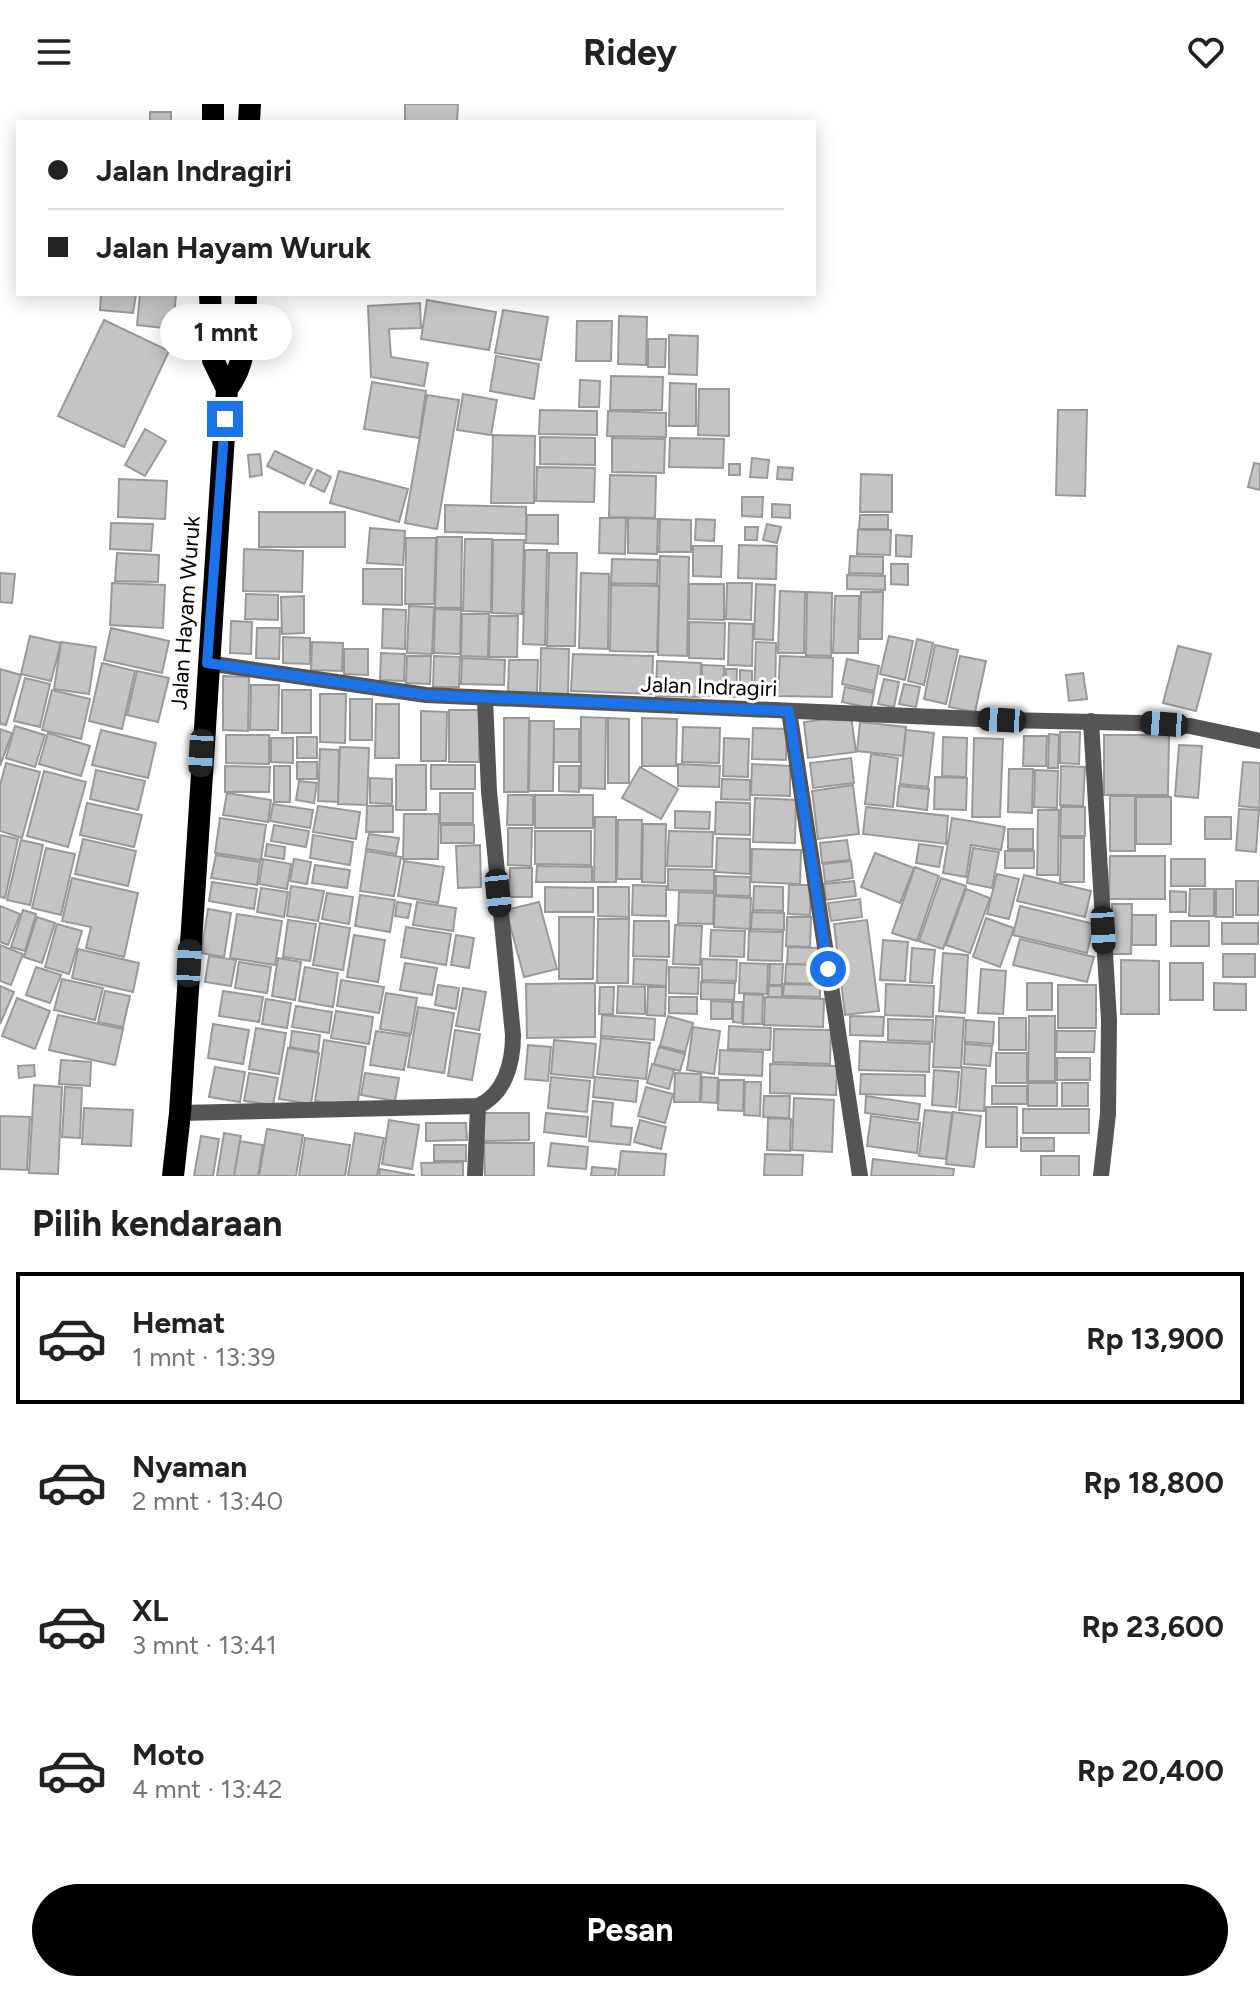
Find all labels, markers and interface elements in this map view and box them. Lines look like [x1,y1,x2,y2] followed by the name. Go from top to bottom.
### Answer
[32,30,76,74] icon: menu
[1184,30,1228,74] icon: heart
[583,31,677,74] text: Ridey
[96,152,292,189] text: Jalan Indragiri
[96,229,371,266] text: Jalan Hayam Wuruk
[159,303,291,359] callout: 1 mnt
[193,316,259,348] text: 1 mnt
[207,401,243,437] route end
[165,515,206,711] street label: Jalan Hayam Wuruk
[640,671,778,702] street label: Jalan Indragiri
[977,707,1027,733] car
[1139,710,1189,738] car
[188,728,214,778] car
[484,868,512,918] car
[1090,905,1116,955] car
[176,938,202,988] car
[810,951,846,987] route start
[32,1202,282,1245] text: Pilih kendaraan
[36,1302,108,1374] icon: car
[132,1304,225,1341] text: Hemat
[1086,1320,1224,1357] text: Rp 13,900
[132,1341,275,1373] text: 1 mnt · 13:39
[36,1446,108,1518] icon: car
[132,1448,247,1485] text: Nyaman
[1084,1464,1224,1501] text: Rp 18,800
[132,1485,283,1517] text: 2 mnt · 13:40
[36,1590,108,1662] icon: car
[132,1592,168,1629] text: XL
[1081,1608,1224,1645] text: Rp 23,600
[132,1629,277,1661] text: 3 mnt · 13:41
[36,1734,108,1806] icon: car
[132,1736,204,1773] text: Moto
[1077,1752,1224,1789] text: Rp 20,400
[132,1773,283,1805] text: 4 mnt · 13:42
[32,1884,1228,1976] button: Pesan

